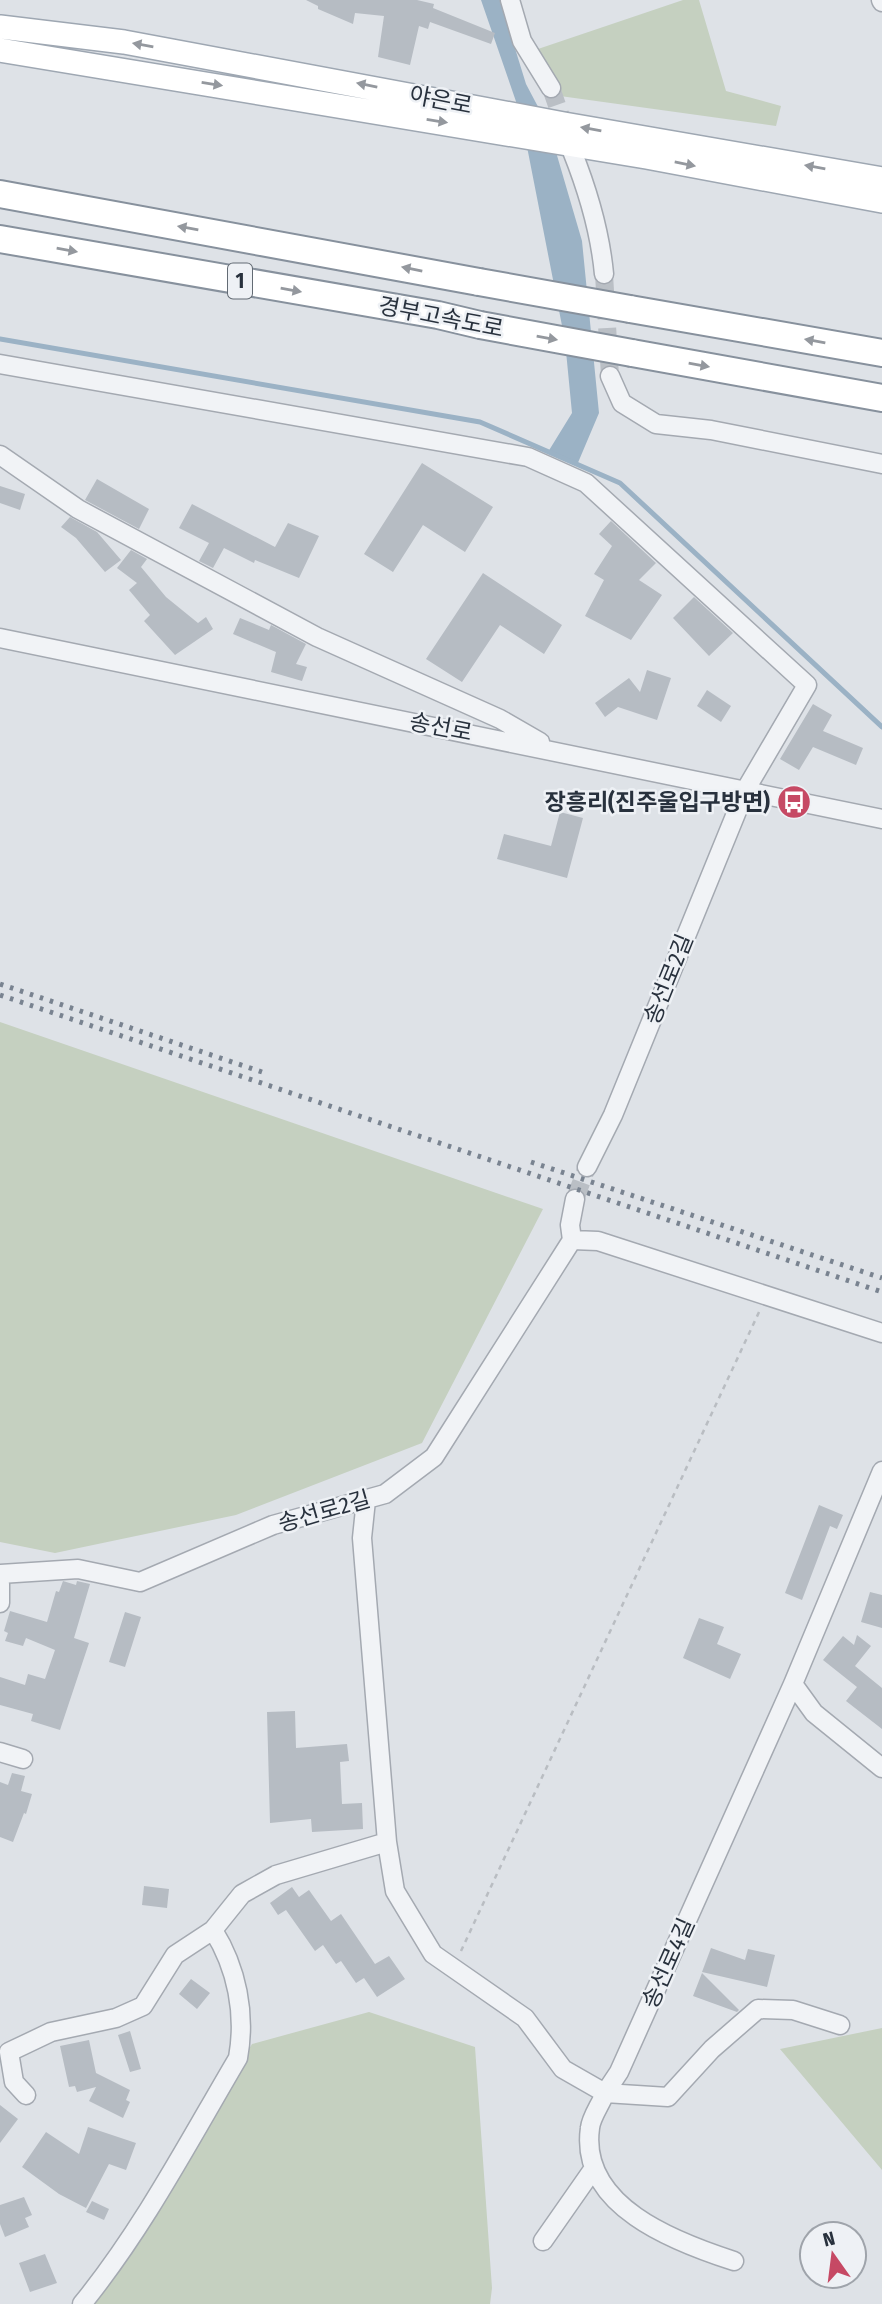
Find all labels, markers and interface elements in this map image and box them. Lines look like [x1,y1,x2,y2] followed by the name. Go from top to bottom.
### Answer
[132,39,154,50] one-way arrow
[202,79,224,90] one-way arrow
[356,80,378,91] one-way arrow
[407,80,475,120] street label: 야은로
[426,116,448,127] one-way arrow
[579,123,601,134] one-way arrow
[674,159,696,170] one-way arrow
[804,162,826,173] one-way arrow
[177,222,199,233] one-way arrow
[56,245,78,256] one-way arrow
[228,264,252,298] road number: 1
[401,264,423,275] one-way arrow
[280,284,302,295] one-way arrow
[376,291,506,343] street label: 경부고속도로
[536,332,558,343] one-way arrow
[804,335,826,346] one-way arrow
[688,360,710,371] one-way arrow
[407,707,475,747] street label: 송선로
[775,783,813,821] bus stop icon: 장흥리(진주울입구방면)
[545,788,770,816] place label: 장흥리(진주울입구방면)
[637,930,699,1028] street label: 송선로2길
[275,1484,373,1538] street label: 송선로2길
[636,1914,700,2012] street label: 송선로4길
[798,2220,868,2290] north arrow
[821,2226,837,2252] text: N

